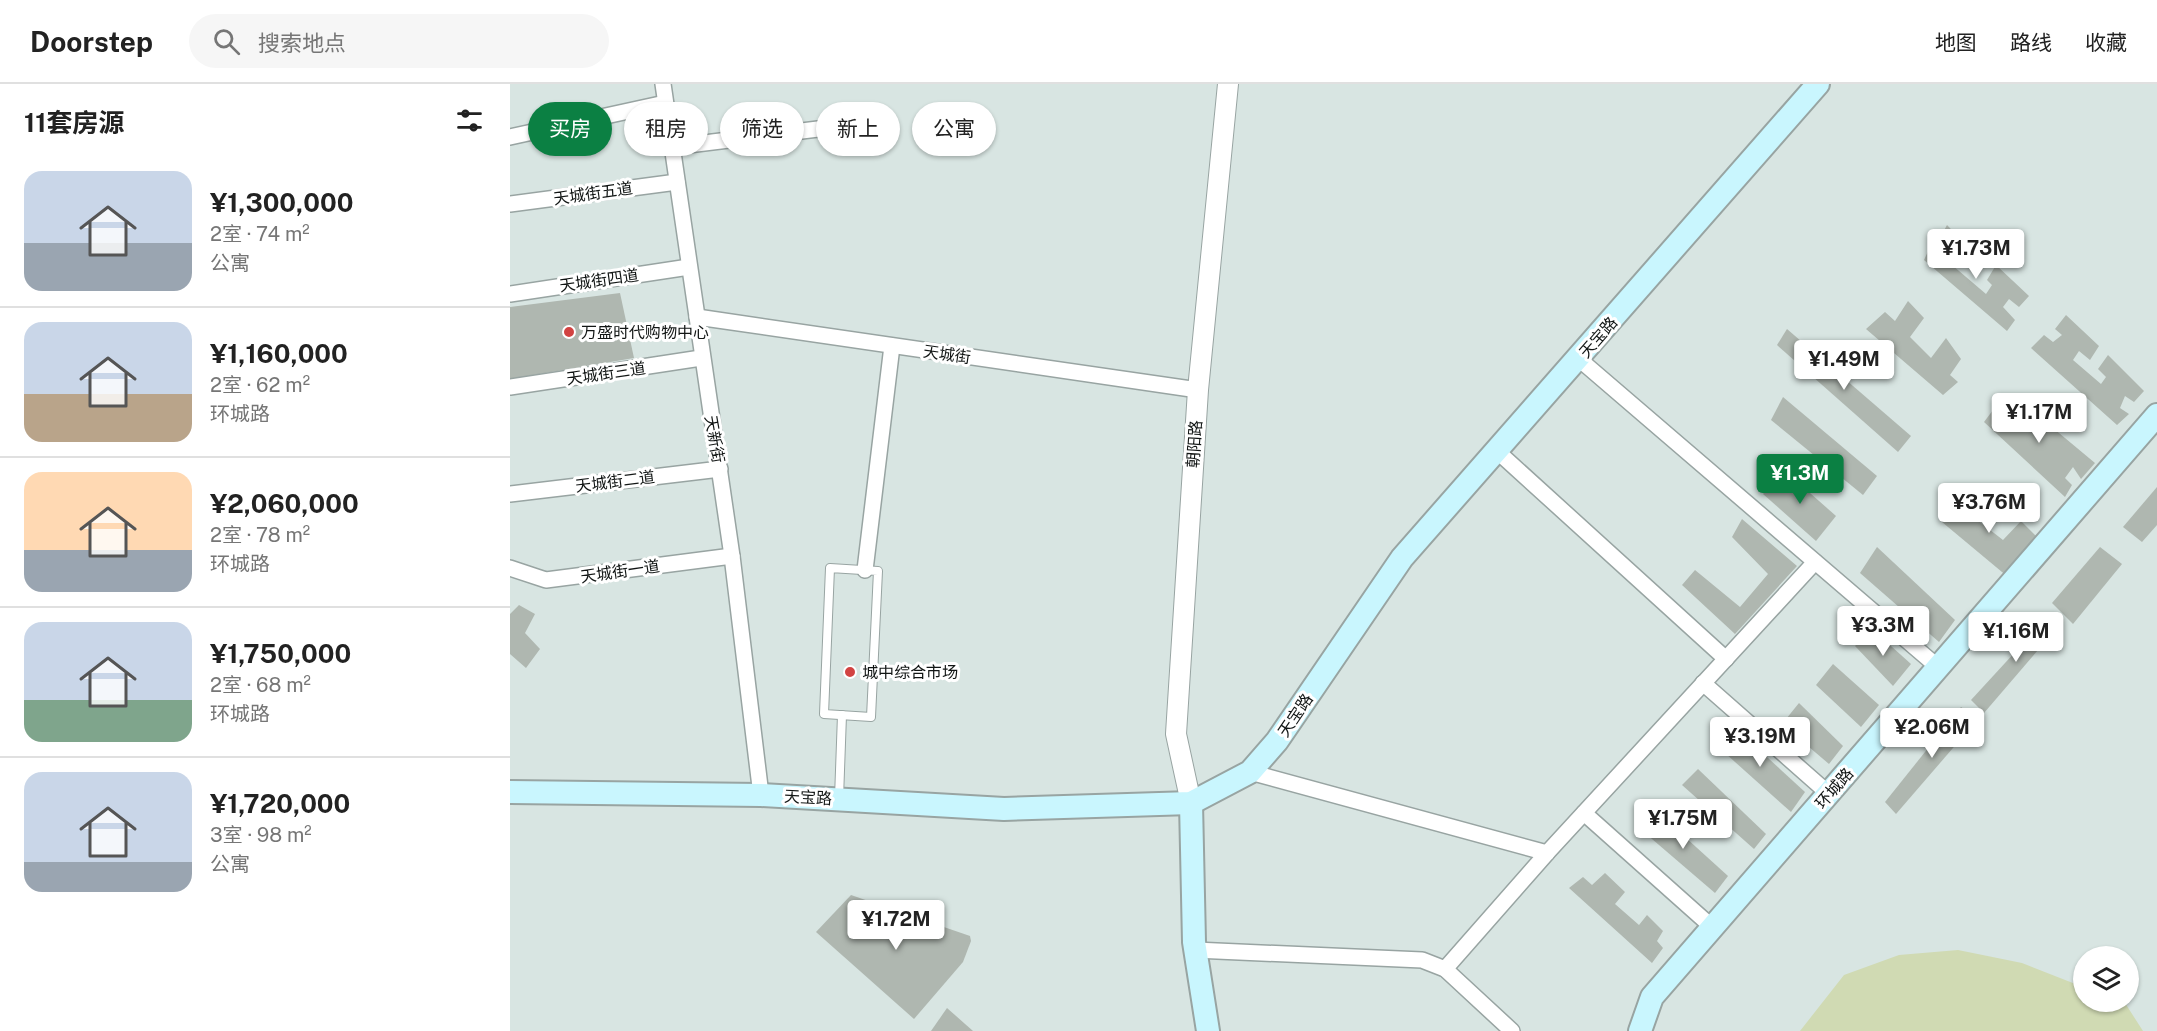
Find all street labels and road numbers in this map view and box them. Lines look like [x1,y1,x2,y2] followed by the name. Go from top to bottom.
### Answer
[552,179,634,208] street label: 天城街五道
[558,266,640,295] street label: 天城街四道
[1575,313,1621,362] street label: 天宝路
[922,342,972,367] street label: 天城街
[565,359,647,388] street label: 天城街三道
[701,414,728,464] street label: 天新街
[1183,419,1206,469] street label: 朝阳路
[574,467,656,496] street label: 天城街二道
[579,557,661,586] street label: 天城街一道
[1274,690,1317,740] street label: 天宝路
[1811,764,1857,813] street label: 环城路
[784,787,832,808] street label: 天宝路

